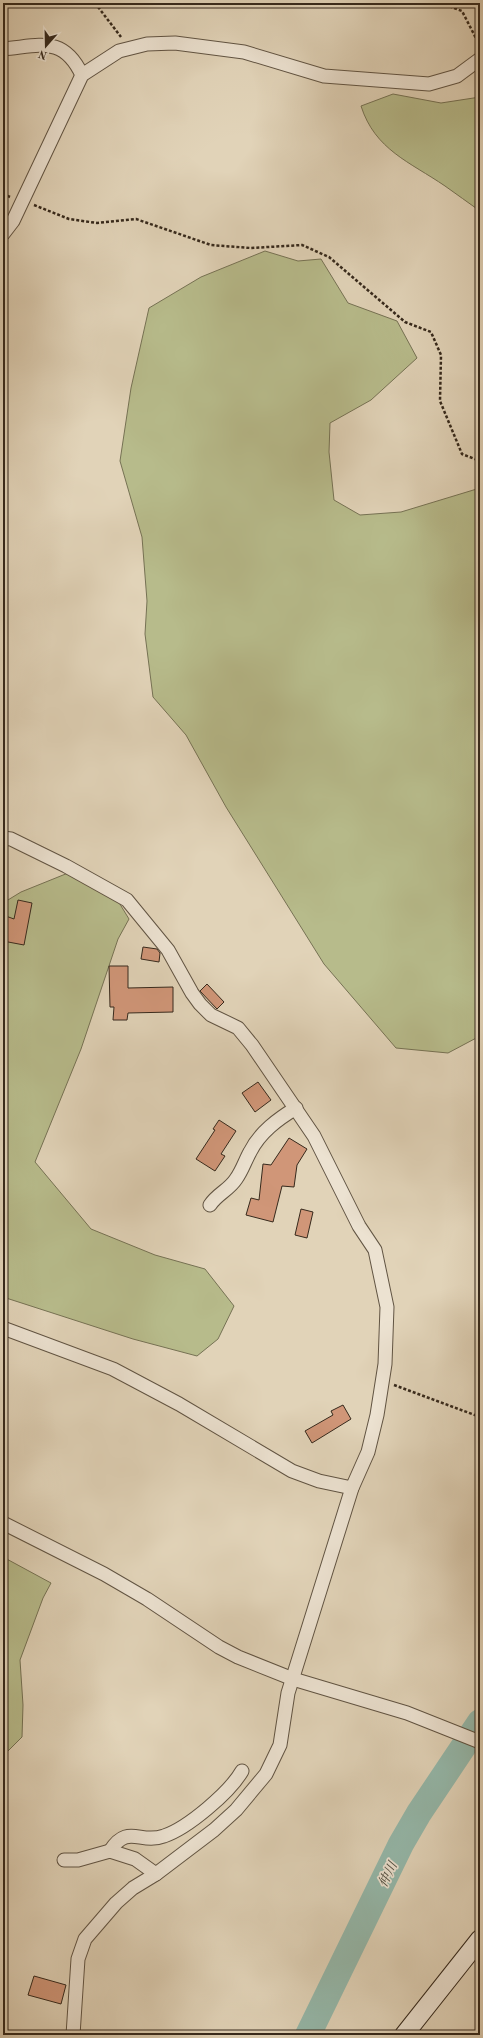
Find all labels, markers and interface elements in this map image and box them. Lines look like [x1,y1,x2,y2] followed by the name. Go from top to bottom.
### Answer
[26,26,66,66] north arrow
[37,47,49,61] text: N
[376,1858,401,1889] water label: 仲川

